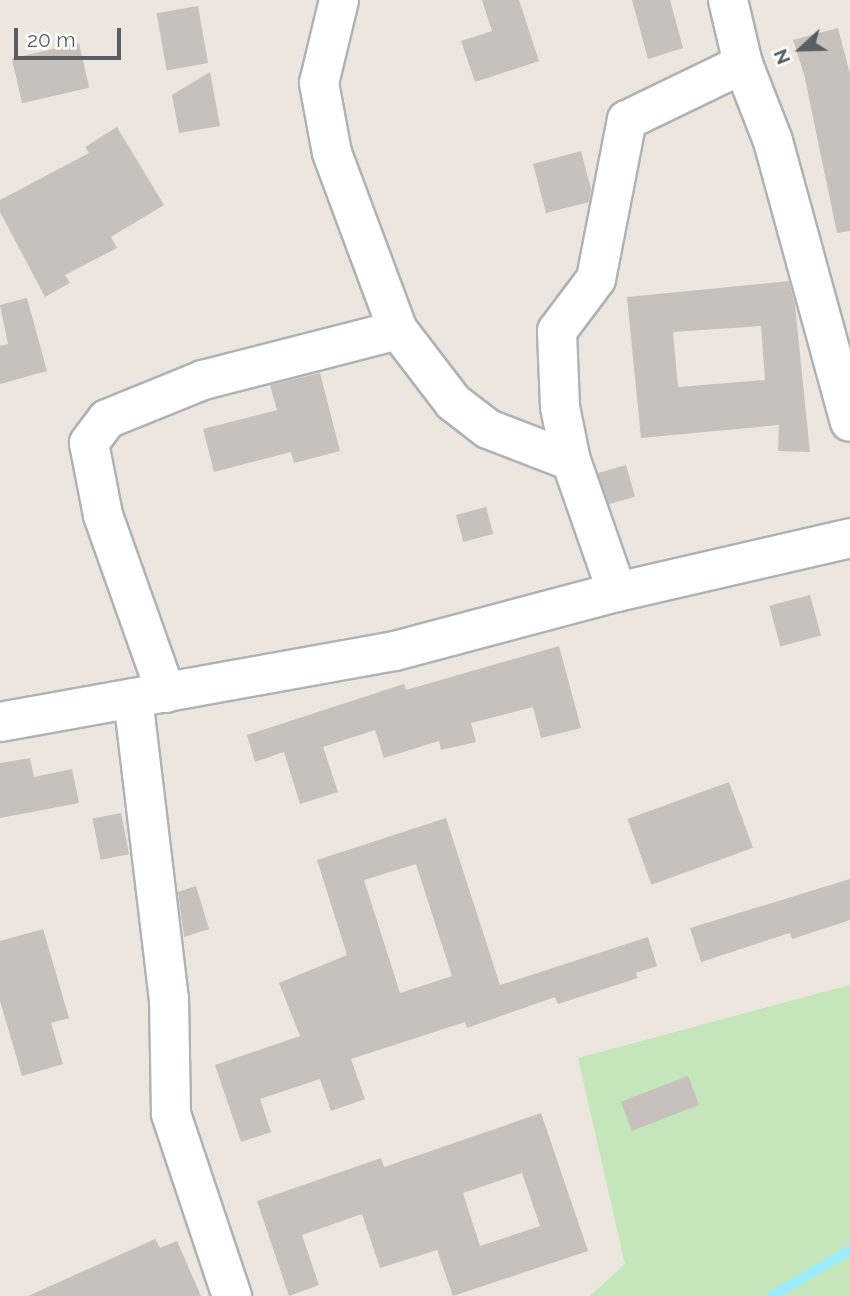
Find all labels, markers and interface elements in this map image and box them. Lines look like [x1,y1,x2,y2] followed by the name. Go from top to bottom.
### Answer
[18,14,124,58] scale bar
[766,14,836,84] north arrow
[27,27,75,52] text: 20 m
[769,46,794,68] text: N

